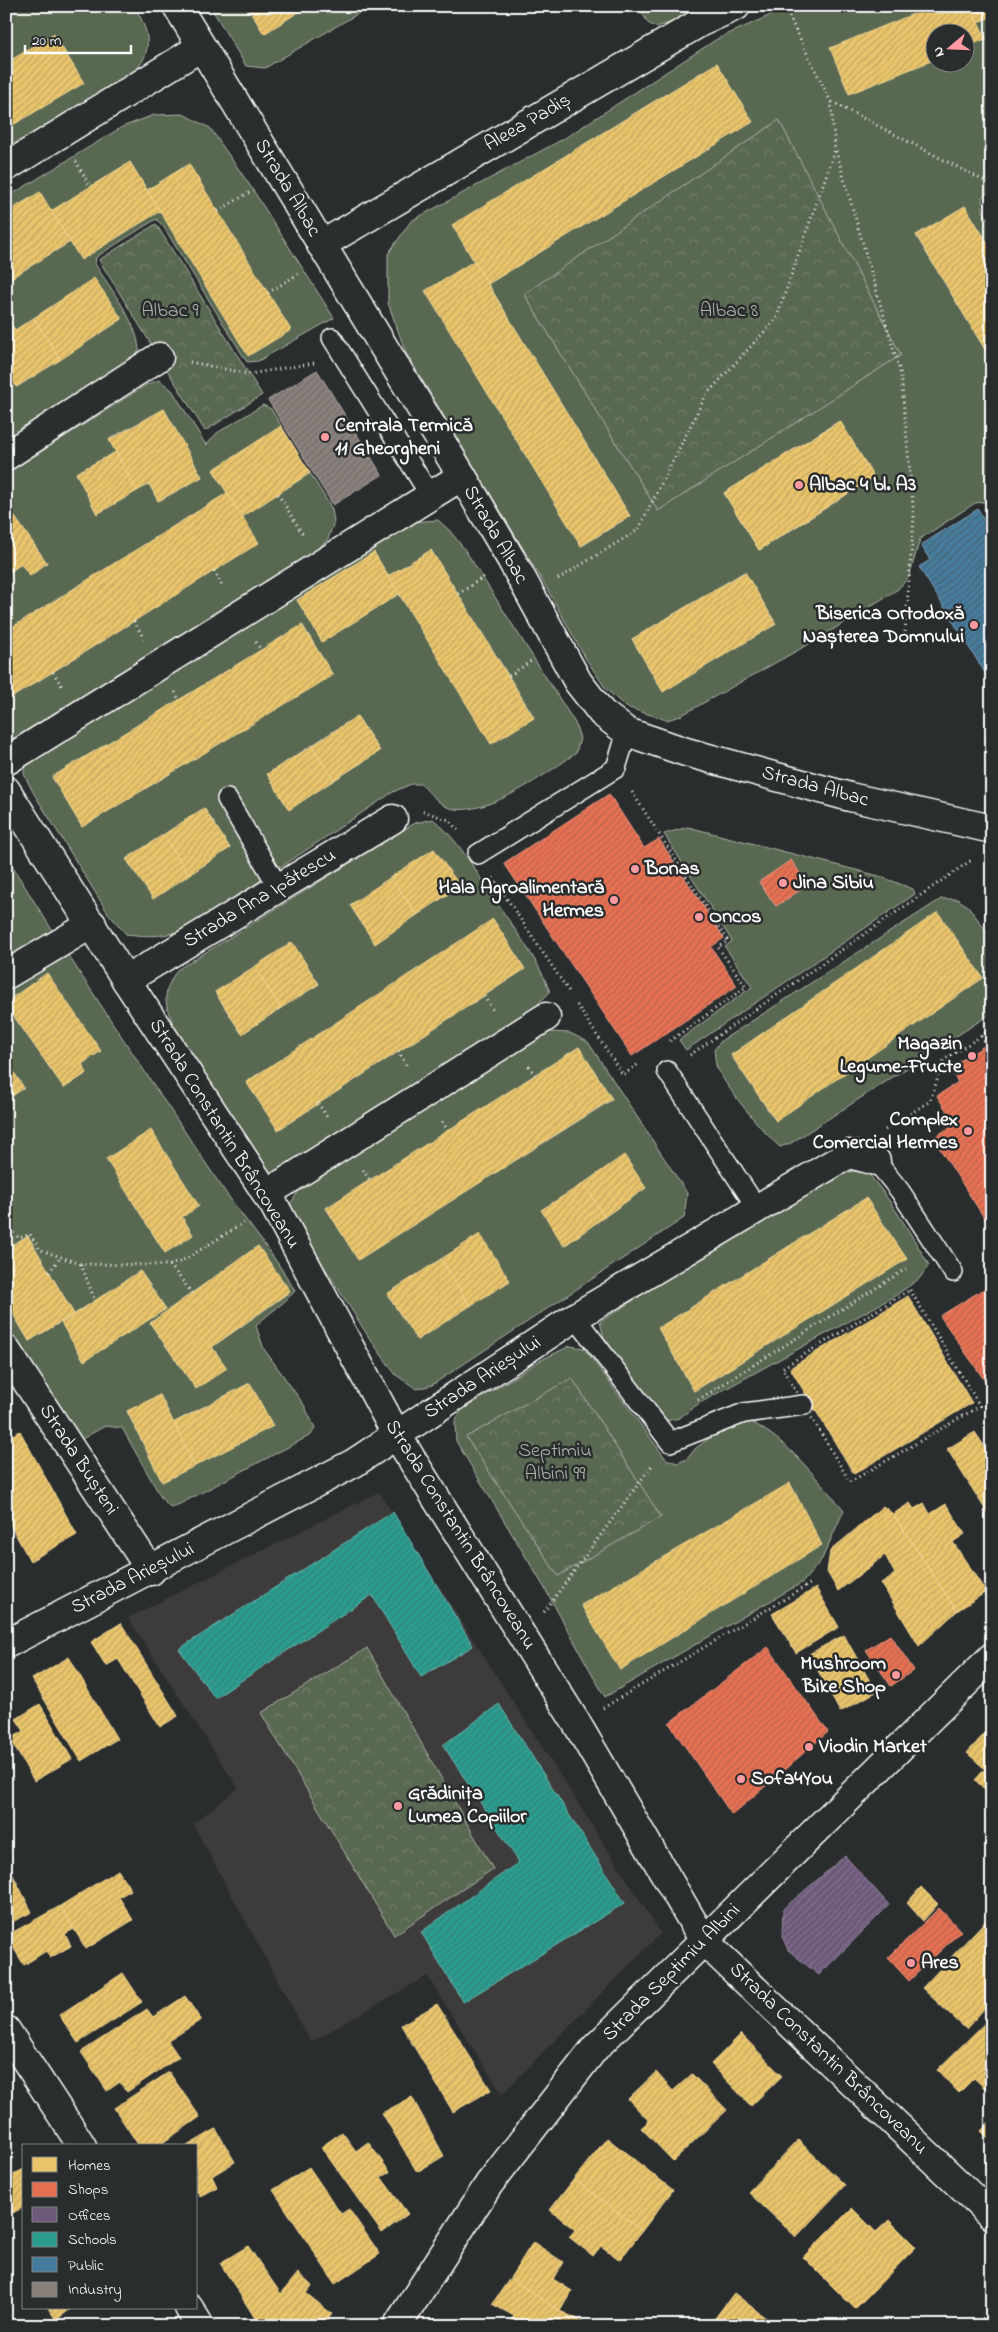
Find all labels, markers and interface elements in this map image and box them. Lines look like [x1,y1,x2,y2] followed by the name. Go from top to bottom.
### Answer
[25,22,131,54] scale bar
[926,22,976,72] north arrow
[32,30,62,52] text: 20 m
[928,44,951,60] text: N
[479,87,577,159] street label: Aleea Padiș
[246,134,328,243] street label: Strada Albac
[142,297,198,326] park label: Albac 9
[700,297,758,326] park label: Albac 8
[335,412,473,465] place label: Centrala Termică 11 Gheorgheni
[319,431,331,443] marker: Centrala Termică 11 Gheorgheni
[809,471,916,500] place label: Albac 4 bl. A3
[793,479,805,491] marker: Albac 4 bl. A3
[455,480,535,590] street label: Strada Albac
[803,600,965,652] place label: Biserica Ortodoxă Nașterea Domnului
[968,619,980,631] marker: Biserica Ortodoxă Nașterea Domnului
[758,759,872,815] street label: Strada Albac
[178,842,342,956] street label: Strada Ana Ipătescu
[644,855,700,884] place label: Bonas
[629,863,641,875] marker: Bonas
[793,869,874,898] place label: Jina Sibiu
[439,874,605,926] place label: Hala Agroalimentară Hermes
[777,877,789,889] marker: Jina Sibiu
[608,894,620,906] marker: Hala Agroalimentară Hermes
[709,903,761,932] place label: Oncos
[693,911,705,923] marker: Oncos
[141,1013,307,1255] street label: Strada Constantin Brâncoveanu
[840,1030,963,1083] place label: Magazin Legume-Fructe
[966,1050,978,1062] marker: Magazin Legume-Fructe
[813,1106,958,1158] place label: Complex Comercial Hermes
[962,1125,974,1137] marker: Complex Comercial Hermes
[419,1329,547,1427] street label: Strada Arieșului
[31,1399,125,1521] street label: Strada Bușteni
[377,1414,543,1656] street label: Strada Constantin Brâncoveanu
[518,1437,592,1489] park label: Septimiu Albini 99
[66,1536,200,1622] street label: Strada Arieșului
[800,1650,886,1702] place label: Mushroom Bike Shop
[890,1669,902,1681] marker: Mushroom Bike Shop
[818,1733,927,1762] place label: Viodin Market
[803,1741,815,1753] marker: Viodin Market
[751,1765,833,1794] place label: Sofa4You
[735,1773,747,1785] marker: Sofa4You
[408,1780,527,1832] place label: Grădinița Lumea Copiilor
[392,1800,404,1812] marker: Grădinița Lumea Copiilor
[596,1897,748,2049] street label: Strada Septimiu Albini
[921,1949,959,1978] place label: Ares
[722,1956,934,2162] street label: Strada Constantin Brâncoveanu
[905,1957,917,1969] marker: Ares
[22,2144,198,2310] legend
[68,2155,111,2177] text: Homes
[68,2179,108,2201] text: Shops
[68,2205,110,2227] text: Offices
[68,2229,117,2251] text: Schools
[68,2255,104,2277] text: Public
[68,2279,122,2302] text: Industry

